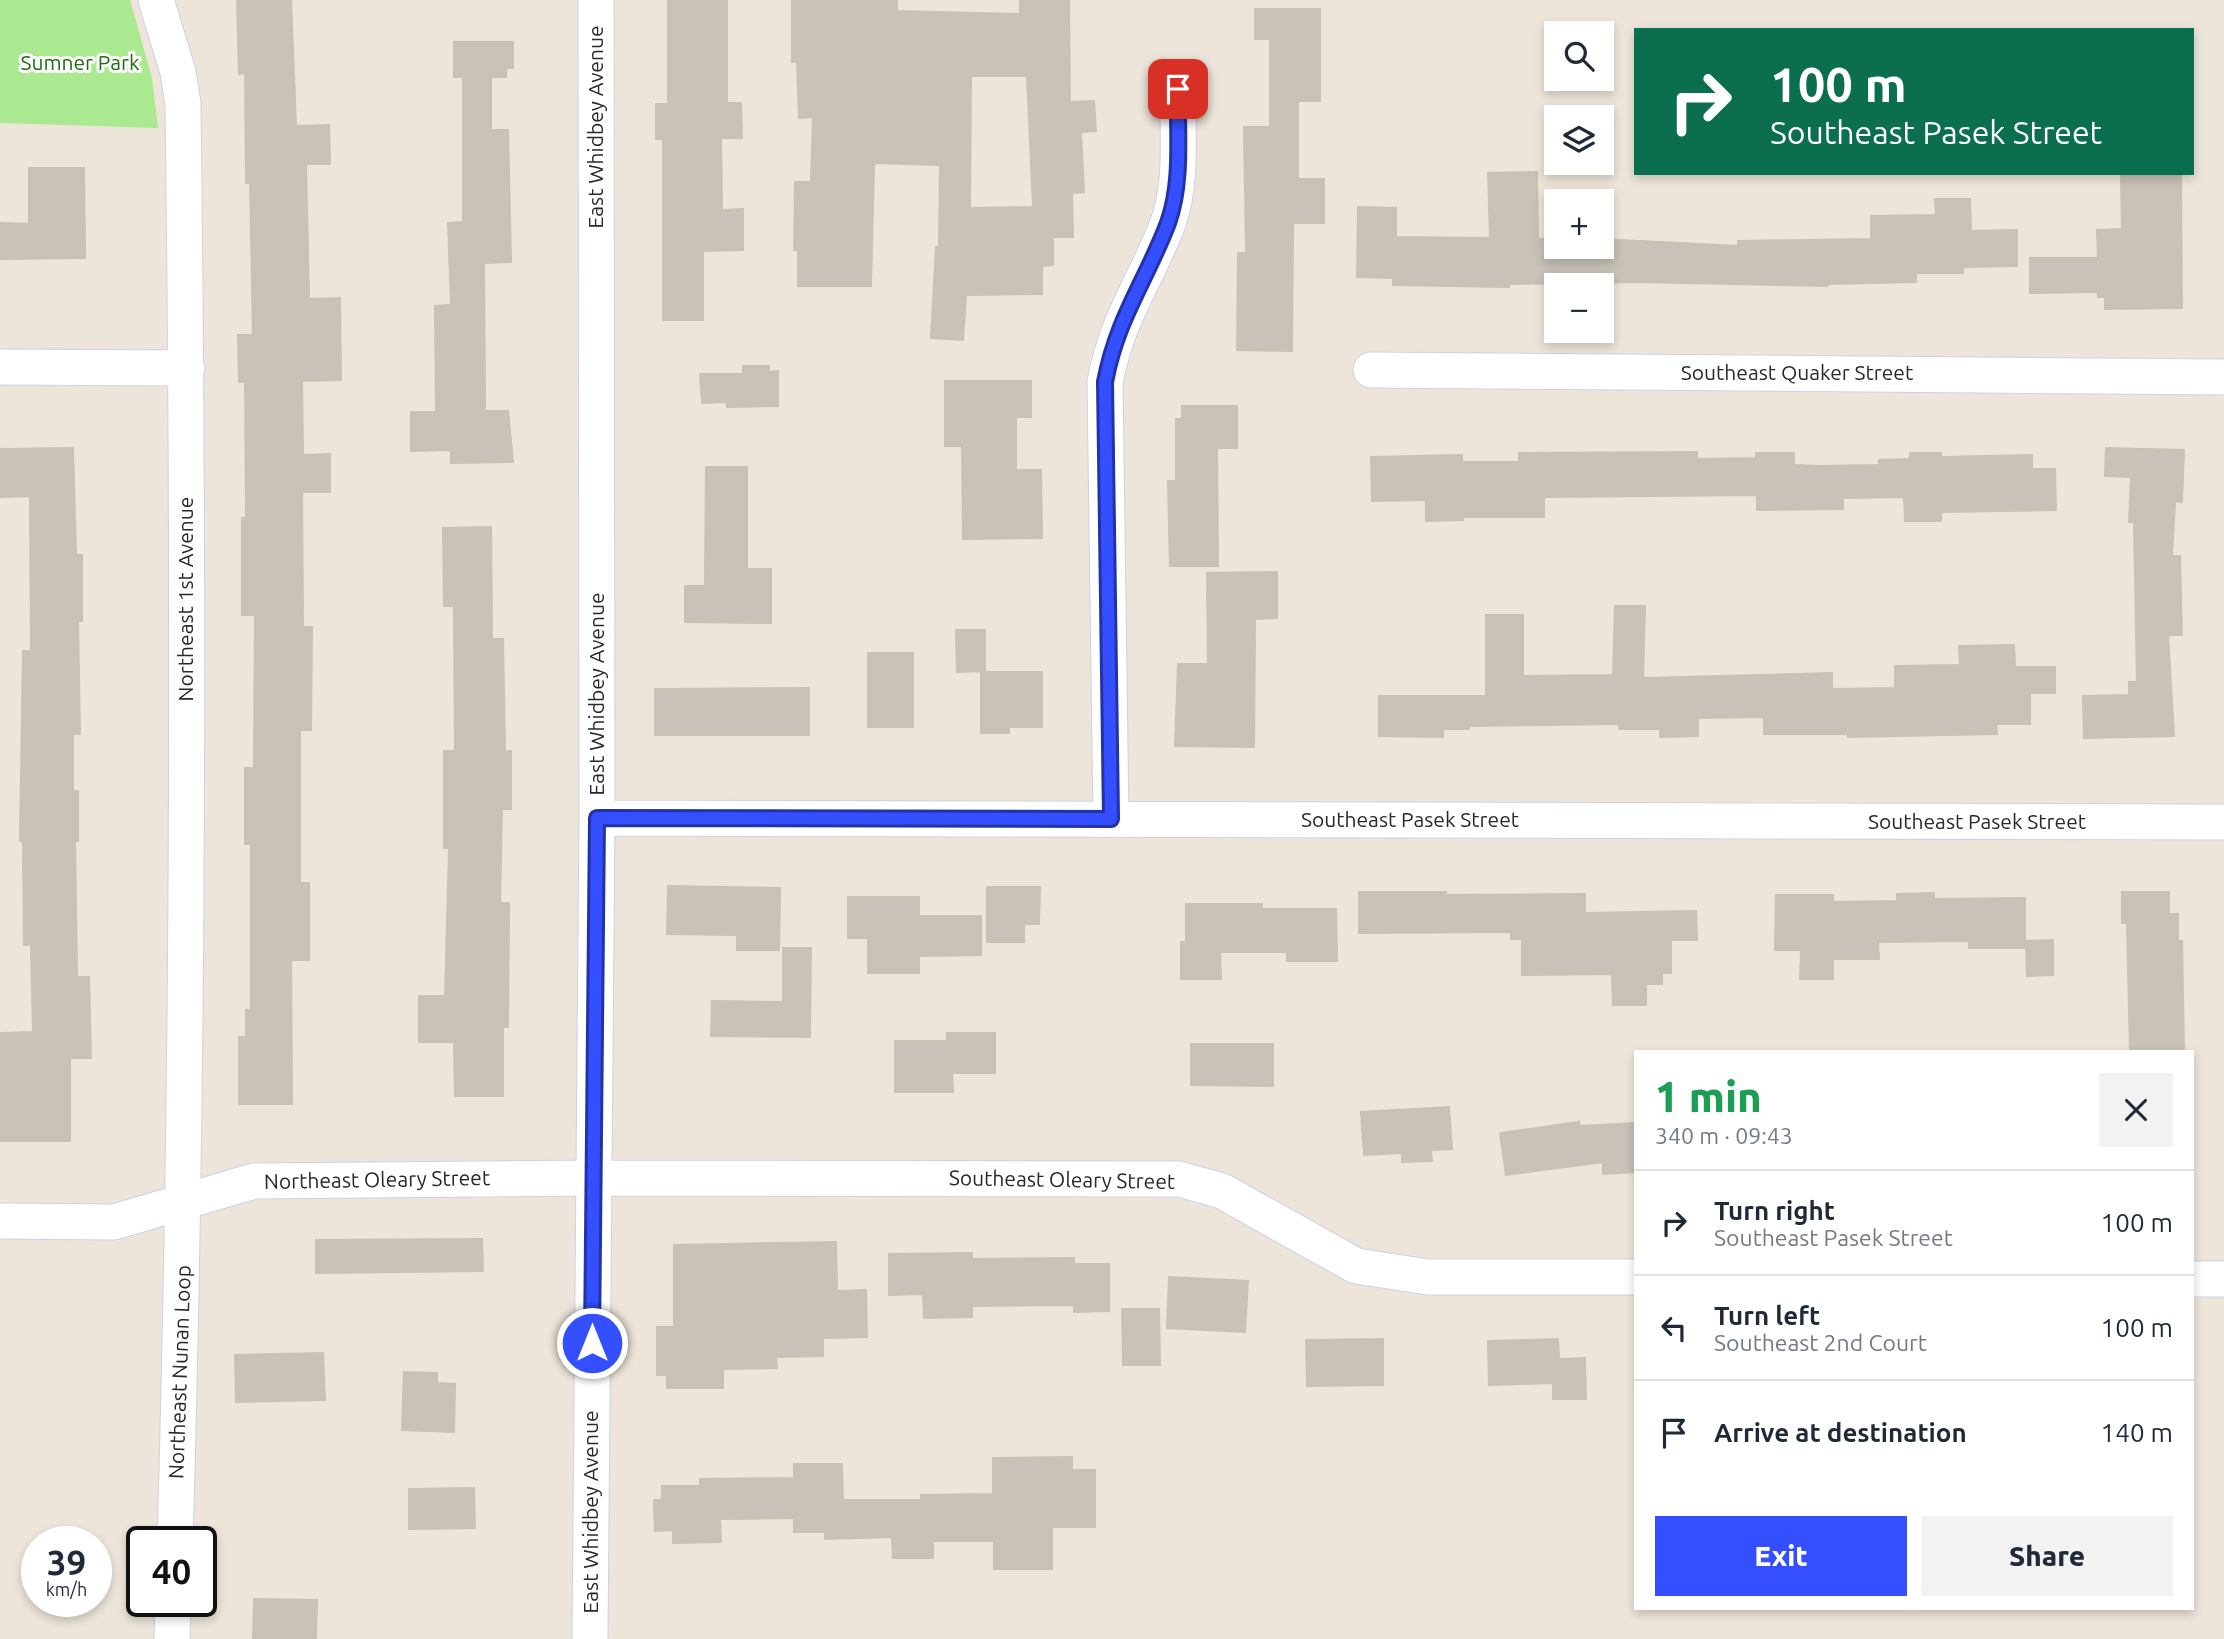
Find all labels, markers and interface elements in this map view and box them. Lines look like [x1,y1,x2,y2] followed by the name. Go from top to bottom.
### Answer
[1544,21,1614,343] map controls
[1544,21,1614,91] button: search
[583,25,607,229] street label: East Whidbey Avenue
[20,50,140,74] park label: Sumner Park
[1655,56,1746,147] icon: right
[1770,56,1907,111] text: 100 m
[1148,59,1208,119] pin
[1159,70,1197,108] icon: arrive
[1544,105,1614,175] button: layers
[1770,114,2102,150] text: Southeast Pasek Street
[1544,189,1614,259] button: +
[1544,273,1614,343] button: −
[1681,360,1913,384] street label: Southeast Quaker Street
[173,497,197,701] street label: Northeast 1st Avenue
[584,592,608,796] street label: East Whidbey Avenue
[1301,807,1519,831] street label: Southeast Pasek Street
[1868,809,2086,833] street label: Southeast Pasek Street
[1655,1073,1762,1120] text: 1 min
[2099,1073,2173,1147] button: close
[1655,1123,1793,1148] text: 340 m · 09:43
[264,1165,490,1193] street label: Northeast Oleary Street
[949,1165,1175,1193] street label: Southeast Oleary Street
[1714,1196,1835,1225] text: Turn right
[1655,1204,1693,1242] icon: right
[2101,1208,2173,1237] text: 100 m
[1714,1225,1953,1250] text: Southeast Pasek Street
[163,1265,195,1479] street label: Northeast Nunan Loop
[1714,1301,1820,1330] text: Turn left
[555,1306,629,1380] position arrow
[1655,1309,1693,1347] icon: left
[2101,1313,2173,1342] text: 100 m
[1714,1330,1927,1355] text: Southeast 2nd Court
[578,1410,602,1614] street label: East Whidbey Avenue
[1655,1414,1693,1452] icon: arrive
[1714,1418,1967,1447] text: Arrive at destination
[2101,1418,2173,1447] text: 140 m
[1655,1516,1907,1596] button: Exit
[1921,1516,2173,1596] button: Share
[126,1526,217,1617] speed limit sign: 40
[47,1542,86,1582] text: 39
[46,1579,87,1599] text: km/h

